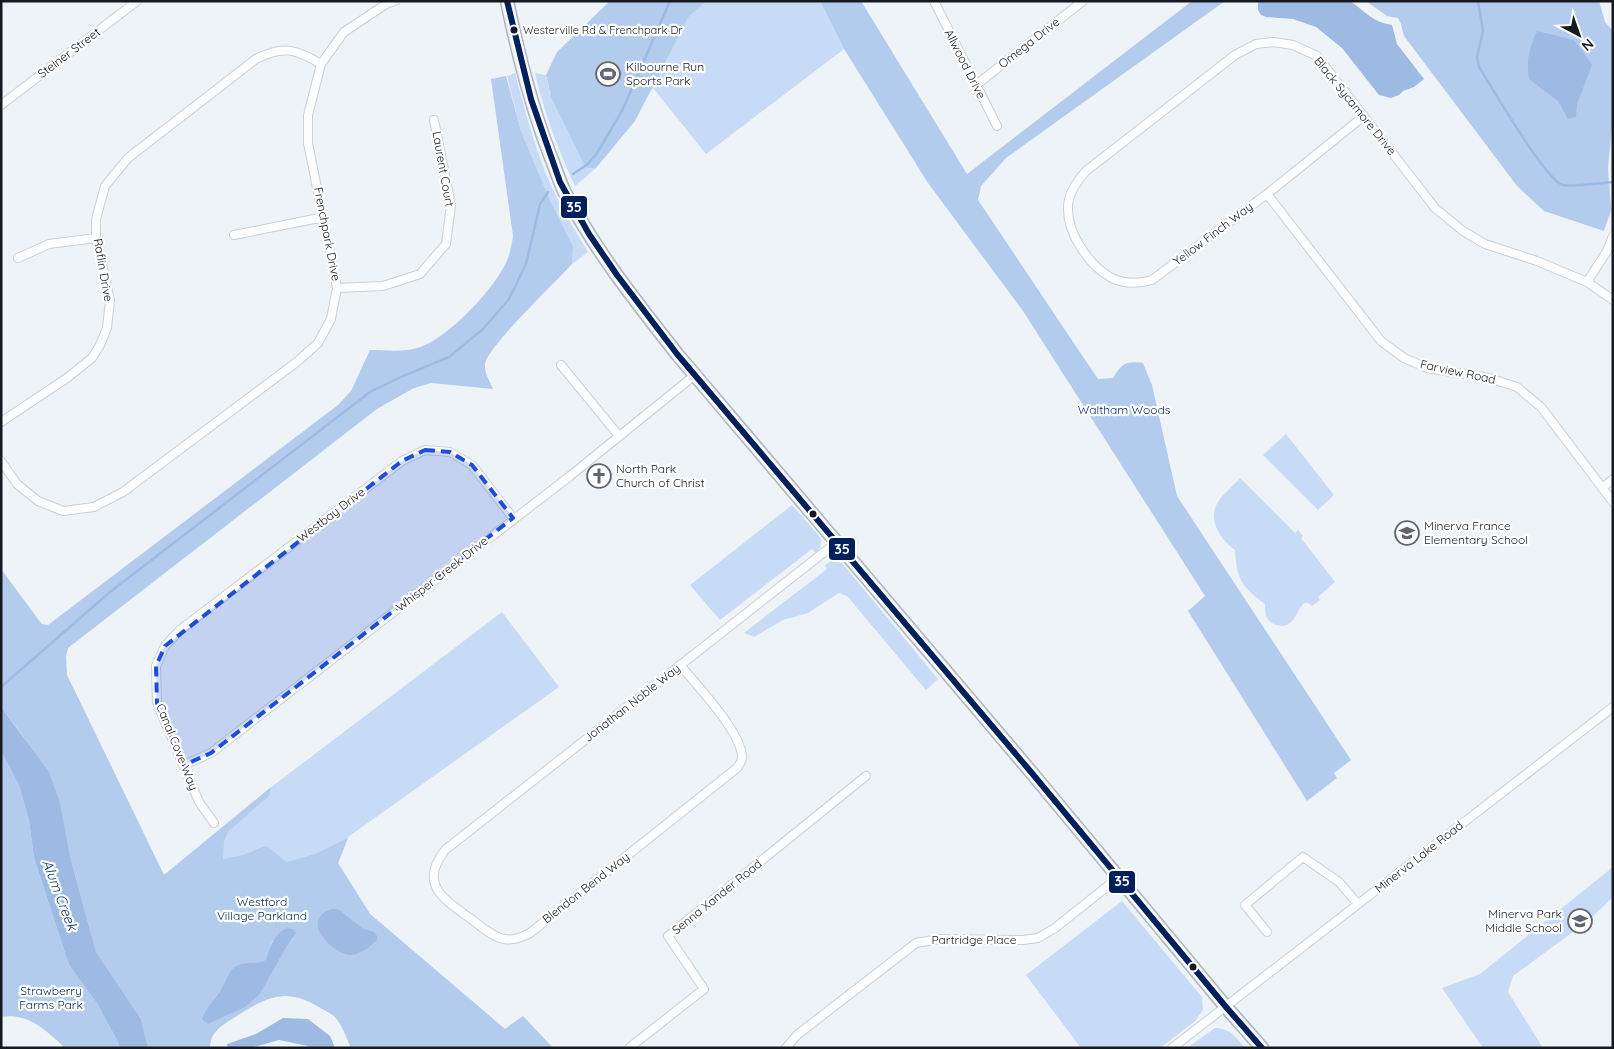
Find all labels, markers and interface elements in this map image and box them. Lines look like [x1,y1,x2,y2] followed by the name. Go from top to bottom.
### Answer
[1554,10,1604,60] north arrow
[995,14,1063,71] street label: Omega Drive
[523,23,683,37] place label: Westerville Rd & Frenchpark Dr
[34,24,103,81] street label: Steiner Street
[509,25,519,35] marker: Westerville Rd & Frenchpark Dr
[941,26,989,101] street label: Allwood Drive
[1578,35,1597,55] text: N
[1311,53,1400,158] street label: Black Sycamore Drive
[626,59,704,88] place label: Kilbourne Run Sports Park
[595,61,621,87] sports icon: Kilbourne Run Sports Park
[429,130,458,208] street label: Laurent Court
[311,186,344,282] street label: Frenchpark Drive
[560,195,588,219] line badge: 35
[566,198,582,216] text: 35
[1170,199,1256,269] street label: Yellow Finch Way
[91,237,116,303] street label: Raflin Drive
[1419,356,1497,387] street label: Farview Road
[1078,402,1171,417] park label: Waltham Woods
[616,461,705,490] place label: North Park Church of Christ
[586,463,612,489] church icon: North Park Church of Christ
[294,484,368,545] street label: Westbay Drive
[808,509,818,519] unlabelled marker
[1424,518,1528,547] place label: Minerva France Elementary School
[1394,520,1420,546] school or university icon: Minerva France Elementary School
[393,533,491,614] street label: Whisper Creek Drive
[828,537,856,561] line badge: 35
[834,540,850,558] text: 35
[580,660,683,745] street label: Jonathan Noble Way
[153,701,202,792] street label: Canal Cove Way
[1372,817,1466,896] street label: Minerva Lake Road
[539,849,632,926] street label: Blendon Bend Way
[669,856,765,937] street label: Senna Xander Road
[38,857,82,934] water label: Alum Creek
[1108,870,1136,894] line badge: 35
[1114,872,1130,890] text: 35
[217,894,307,923] park label: Westford Village Parkland
[1485,906,1562,935] place label: Minerva Park Middle School
[1567,908,1593,934] school or university icon: Minerva Park Middle School
[932,932,1017,947] street label: Partridge Place
[1188,962,1198,972] unlabelled marker
[19,983,83,1012] park label: Strawberry Farms Park

